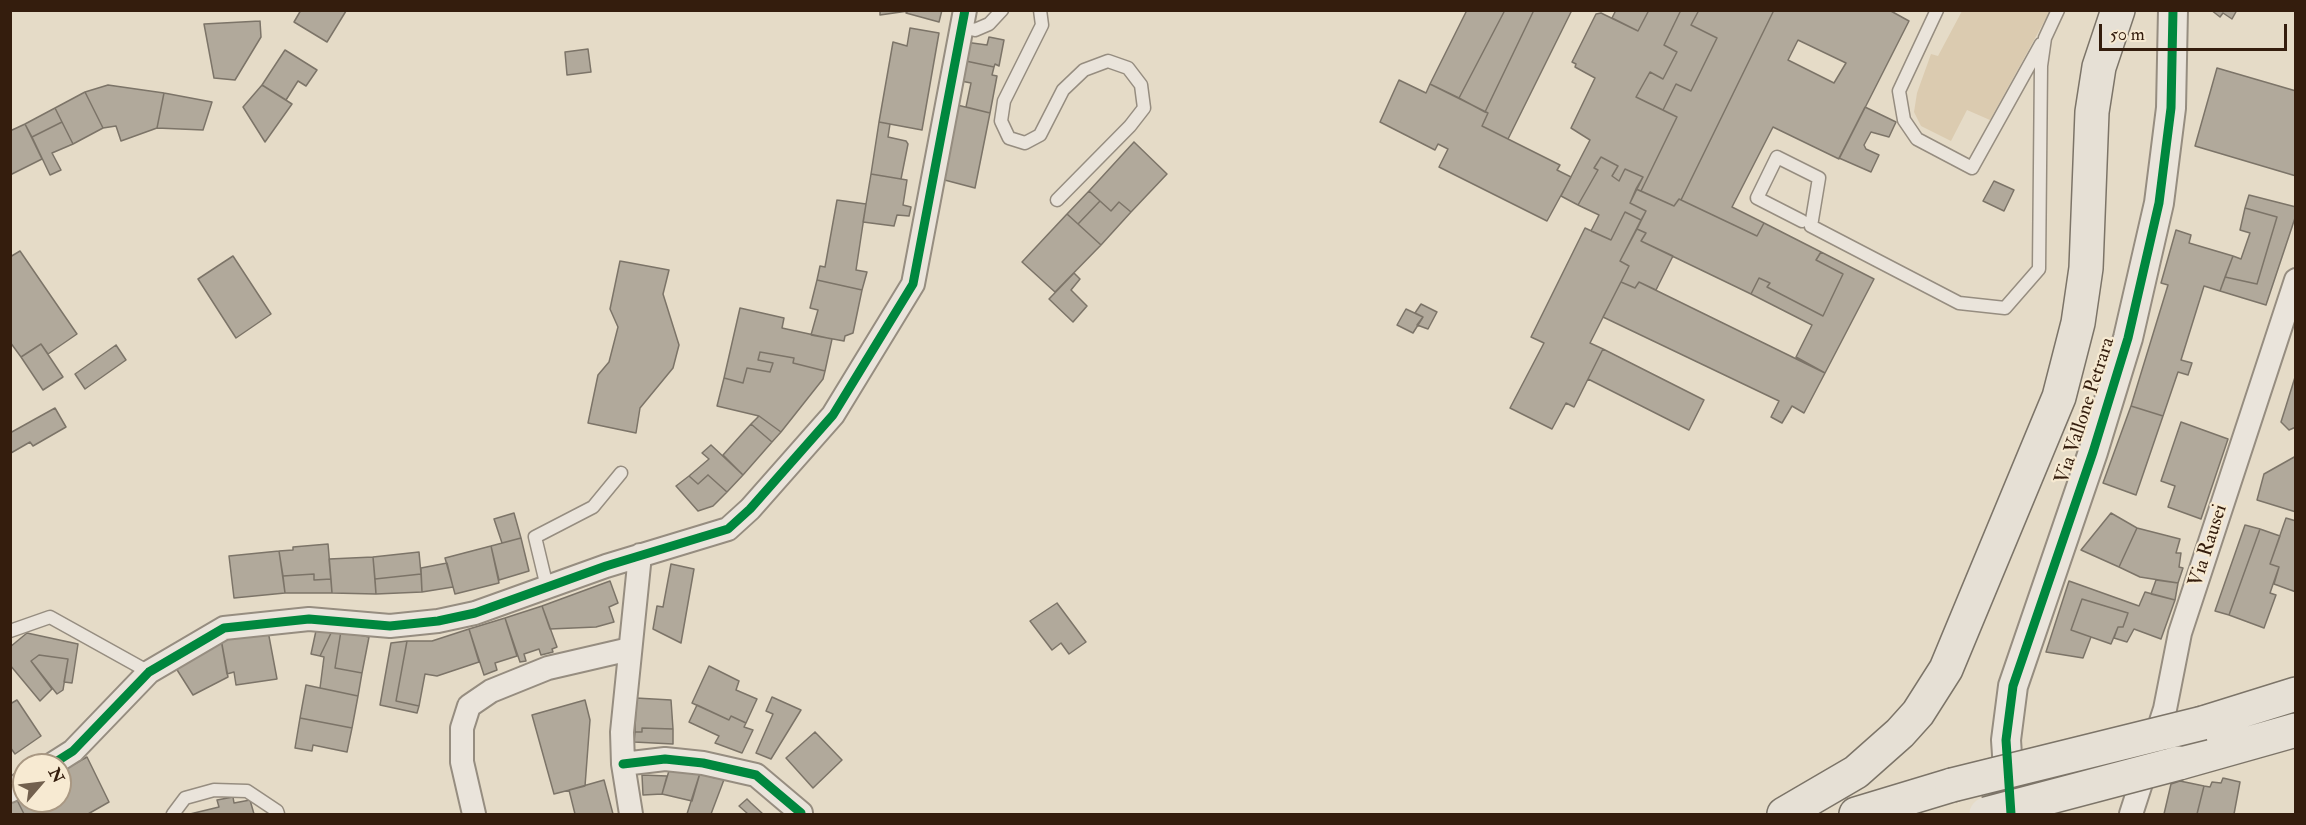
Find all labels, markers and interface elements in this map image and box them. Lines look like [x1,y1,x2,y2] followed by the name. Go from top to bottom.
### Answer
[2102,12,2290,50] scale bar
[2110,23,2145,46] text: 50 m
[2051,335,2121,487] street label: Via Vallone Petrara
[2184,502,2234,590] street label: Via Rausei
[12,753,72,813] north arrow
[44,764,68,787] text: N

